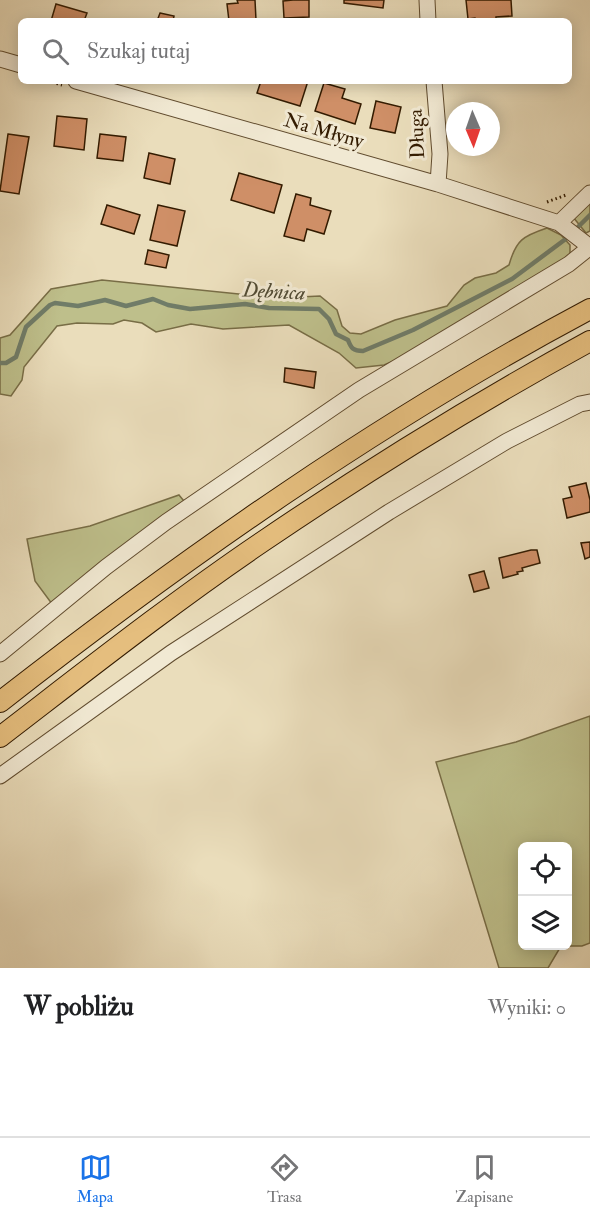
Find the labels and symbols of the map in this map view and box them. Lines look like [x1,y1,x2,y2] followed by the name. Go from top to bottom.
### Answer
[446,102,500,156] north arrow
[281,107,368,154] street label: Na Młyny
[403,108,430,159] street label: Długa
[241,276,306,307] water label: Dębnica

